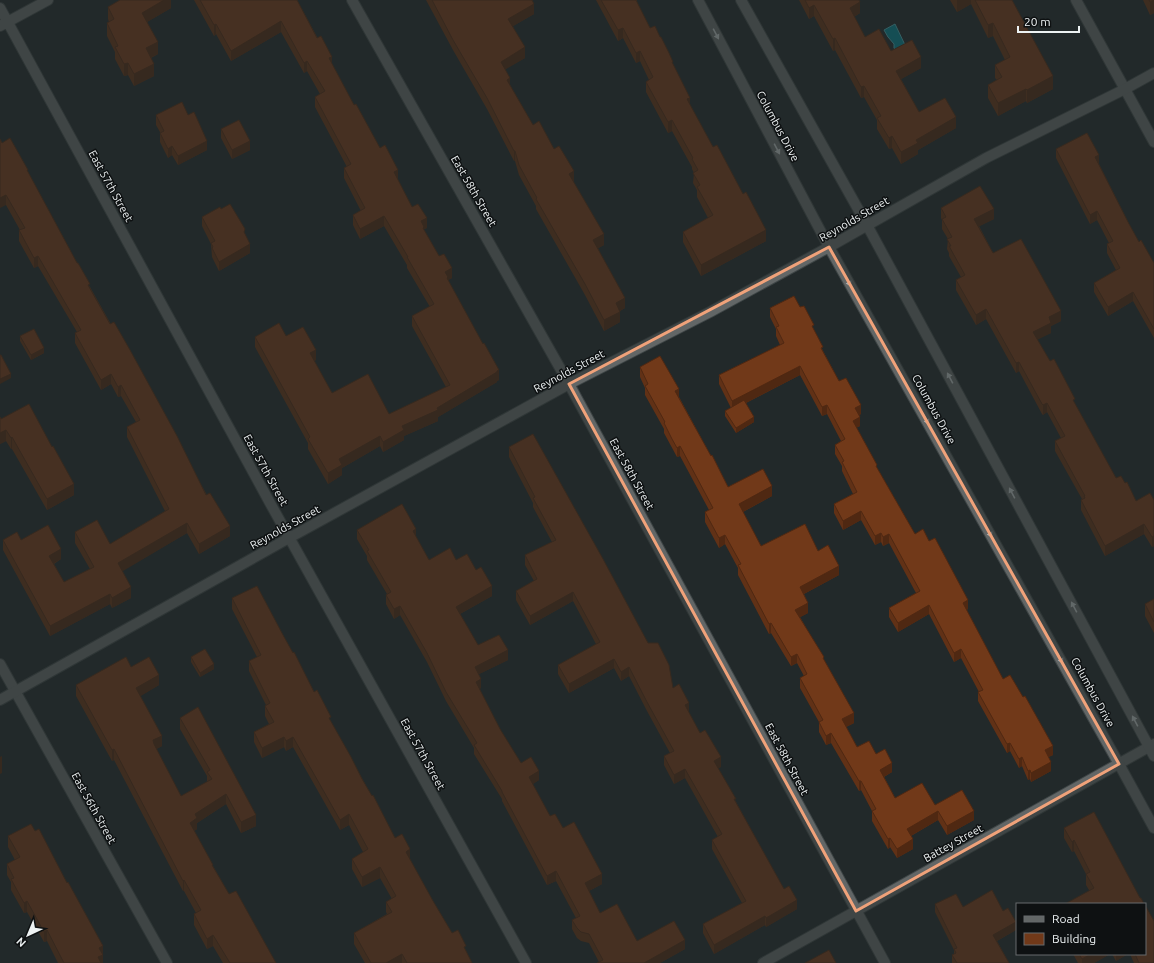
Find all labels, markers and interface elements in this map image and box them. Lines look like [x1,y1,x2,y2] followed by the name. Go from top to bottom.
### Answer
[1018,8,1079,34] scale bar
[1024,15,1051,28] text: 20 m
[713,29,719,40] one-way arrow
[754,89,802,163] street label: Columbus Drive
[774,143,780,155] one-way arrow
[86,148,136,224] street label: East 57th Street
[449,153,499,229] street label: East 58th Street
[817,194,891,244] street label: Reynolds Street
[845,275,852,287] one-way arrow
[532,347,607,395] street label: Reynolds Street
[910,372,958,446] street label: Columbus Drive
[947,373,953,384] one-way arrow
[922,413,929,425] one-way arrow
[241,432,291,508] street label: East 57th Street
[607,436,657,512] street label: East 58th Street
[1008,487,1015,499] one-way arrow
[248,502,323,551] street label: Reynolds Street
[986,526,993,538] one-way arrow
[1070,601,1077,613] one-way arrow
[1056,652,1063,664] one-way arrow
[1069,655,1117,729] street label: Columbus Drive
[398,716,448,792] street label: East 57th Street
[1132,716,1139,727] one-way arrow
[763,721,811,798] street label: East 58th Street
[69,770,119,846] street label: East 56th Street
[921,821,985,864] street label: Battey Street
[1016,903,1146,955] legend
[1052,912,1080,925] text: Road
[8,915,48,955] north arrow
[1052,932,1096,945] text: Building
[14,935,28,949] text: N

